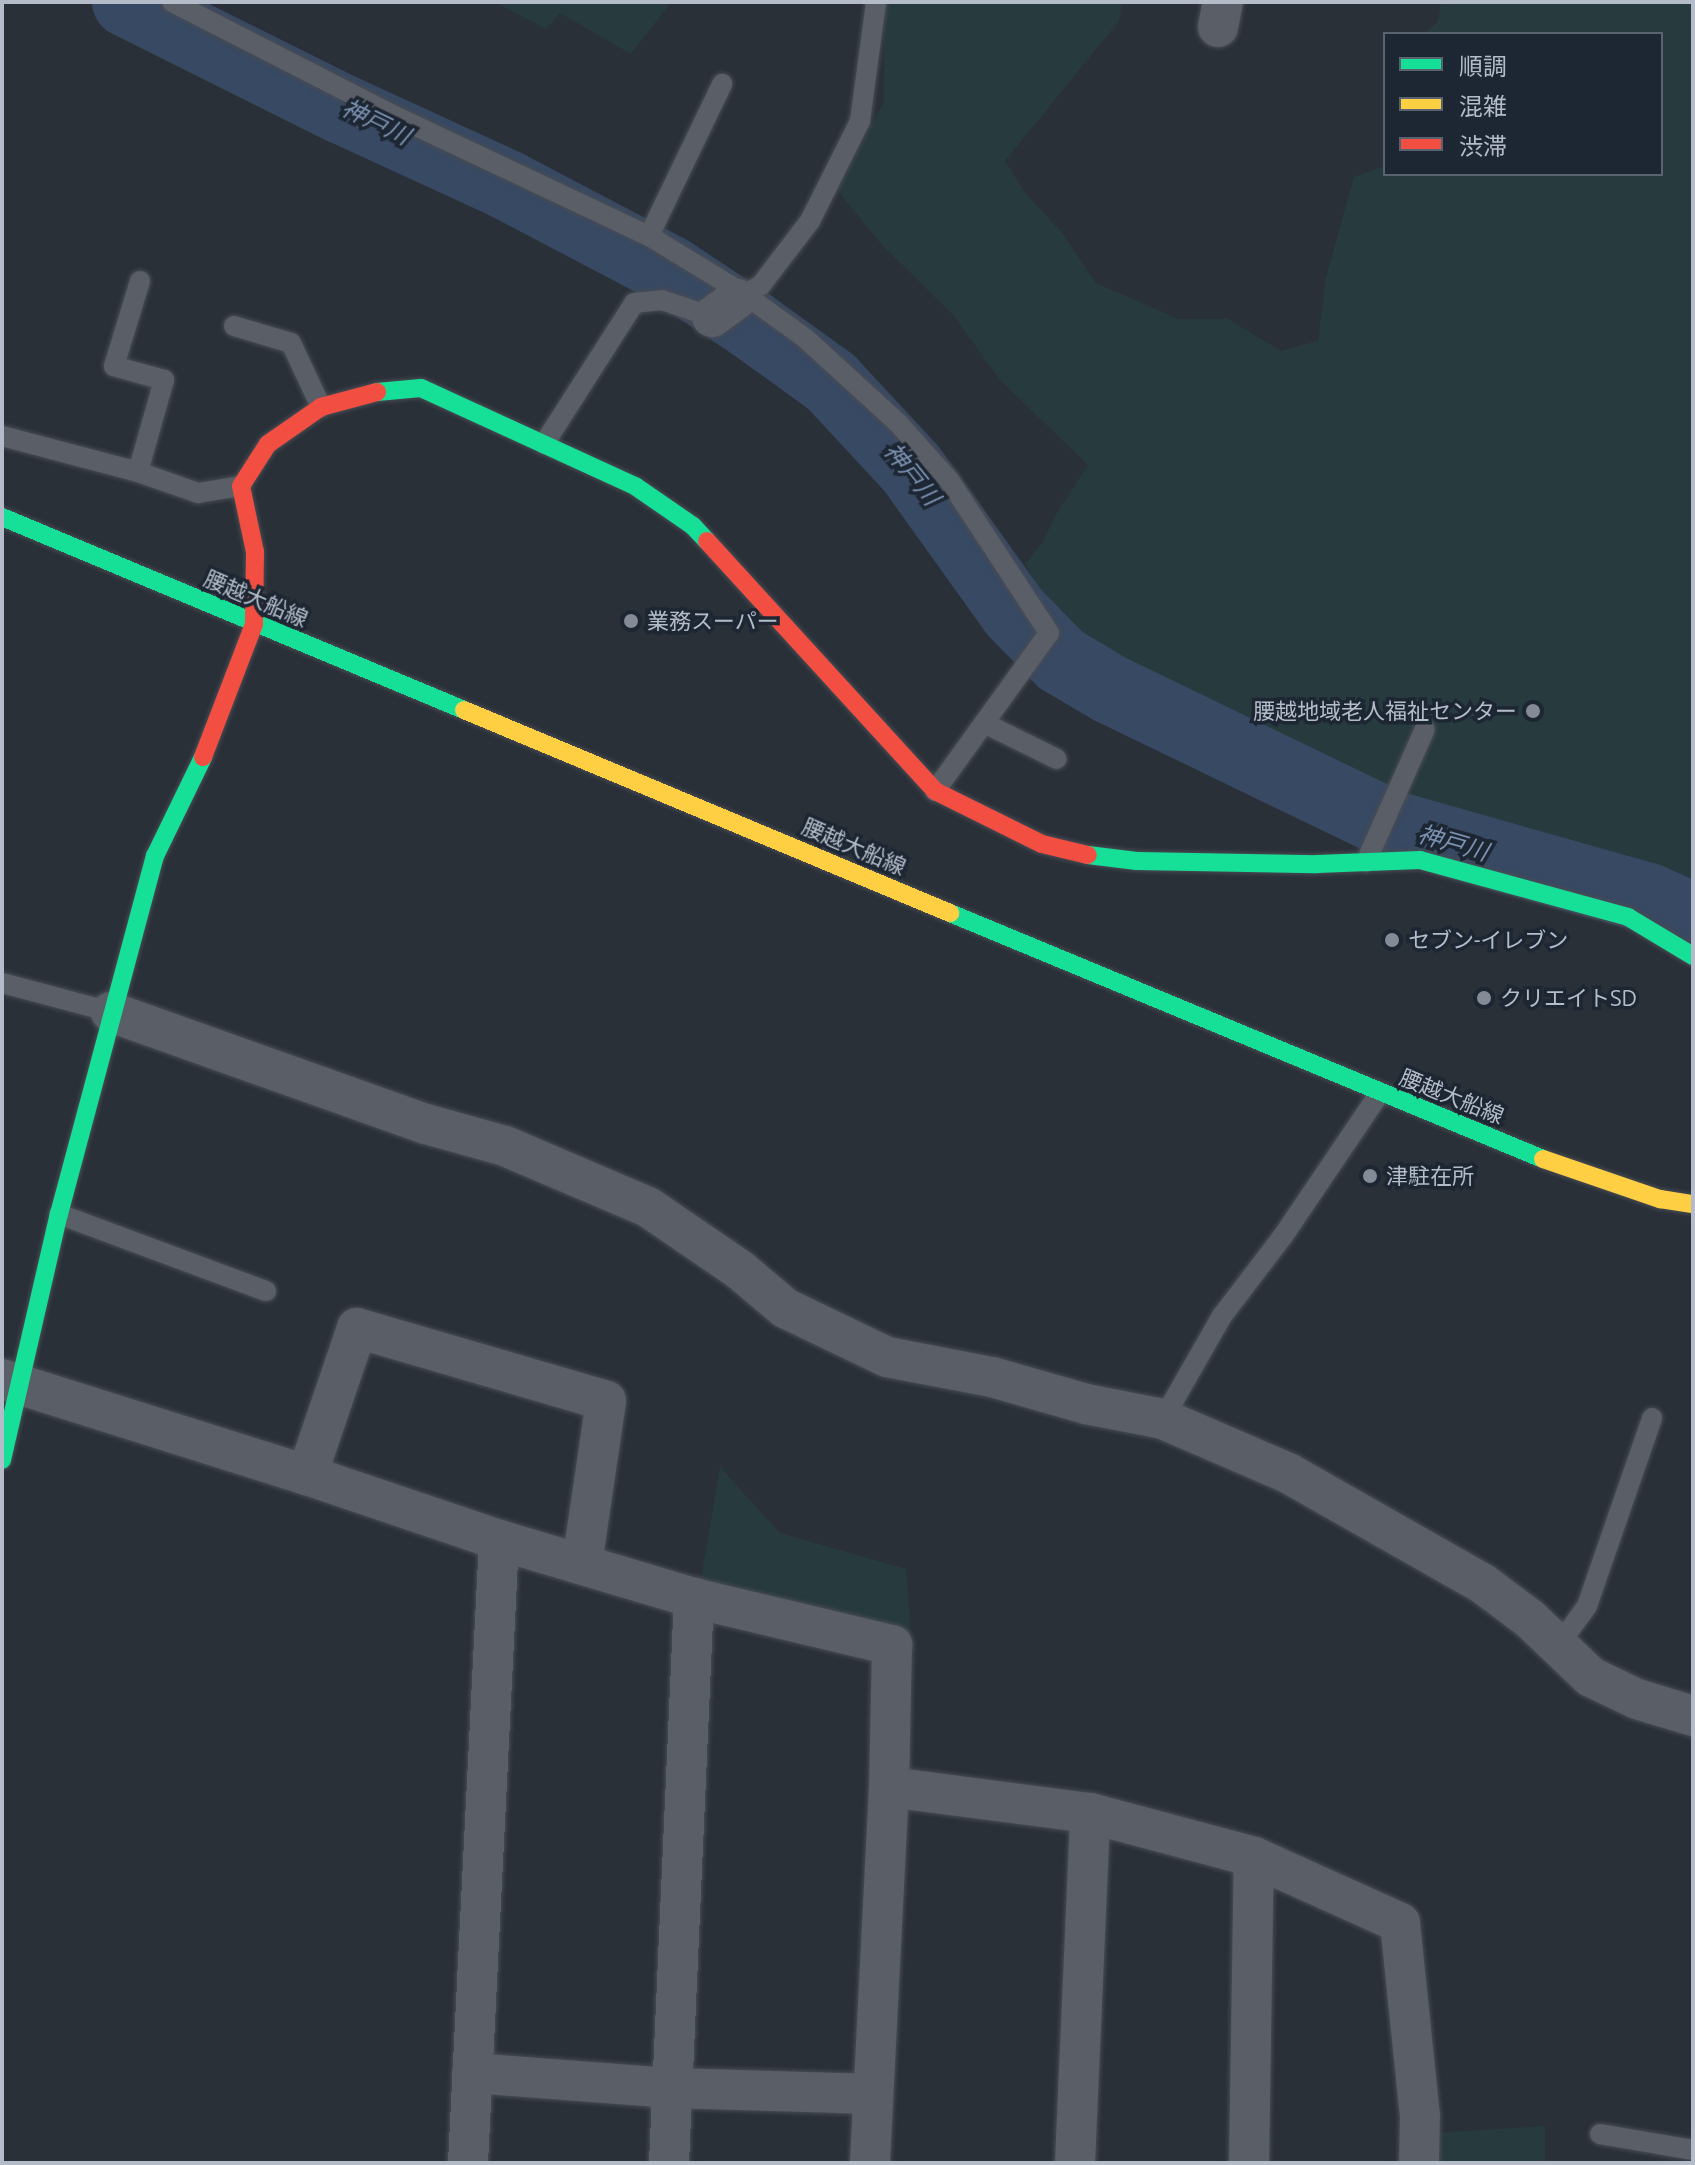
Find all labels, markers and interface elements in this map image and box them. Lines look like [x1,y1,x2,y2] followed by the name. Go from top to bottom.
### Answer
[1383,32,1663,176] legend
[1459,53,1507,80] text: 順調
[337,93,415,151] water label: 神戸川
[1459,93,1507,120] text: 混雑
[1459,133,1507,160] text: 渋滞
[878,437,946,511] water label: 神戸川
[200,564,312,632] street label: 腰越大船線
[647,608,779,634] place label: 業務スーパー
[622,612,640,630] marker: 業務スーパー
[1253,698,1517,724] place label: 腰越地域老人福祉センター
[1524,702,1542,720] marker: 腰越地域老人福祉センター
[798,812,910,880] street label: 腰越大船線
[1414,819,1492,867] water label: 神戸川
[1408,927,1568,953] place label: セブン-イレブン
[1383,931,1401,949] marker: セブン-イレブン
[1500,985,1637,1011] place label: クリエイトSD
[1475,989,1493,1007] marker: クリエイトSD
[1396,1063,1508,1129] street label: 腰越大船線
[1386,1163,1474,1189] place label: 津駐在所
[1361,1167,1379,1185] marker: 津駐在所

